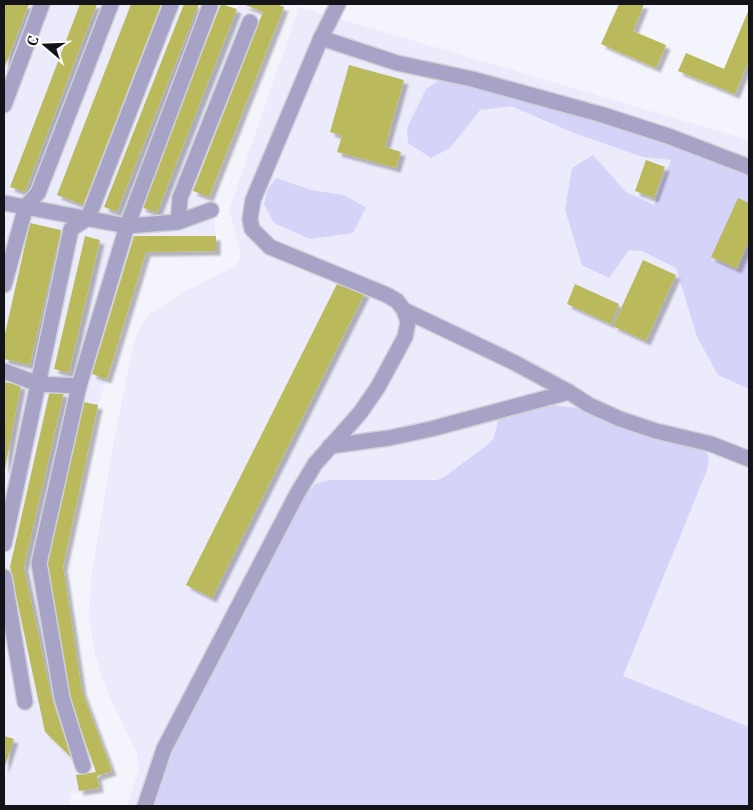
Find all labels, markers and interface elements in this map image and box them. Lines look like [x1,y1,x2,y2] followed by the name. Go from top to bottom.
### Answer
[20,20,70,70] north arrow
[23,33,43,48] text: С

